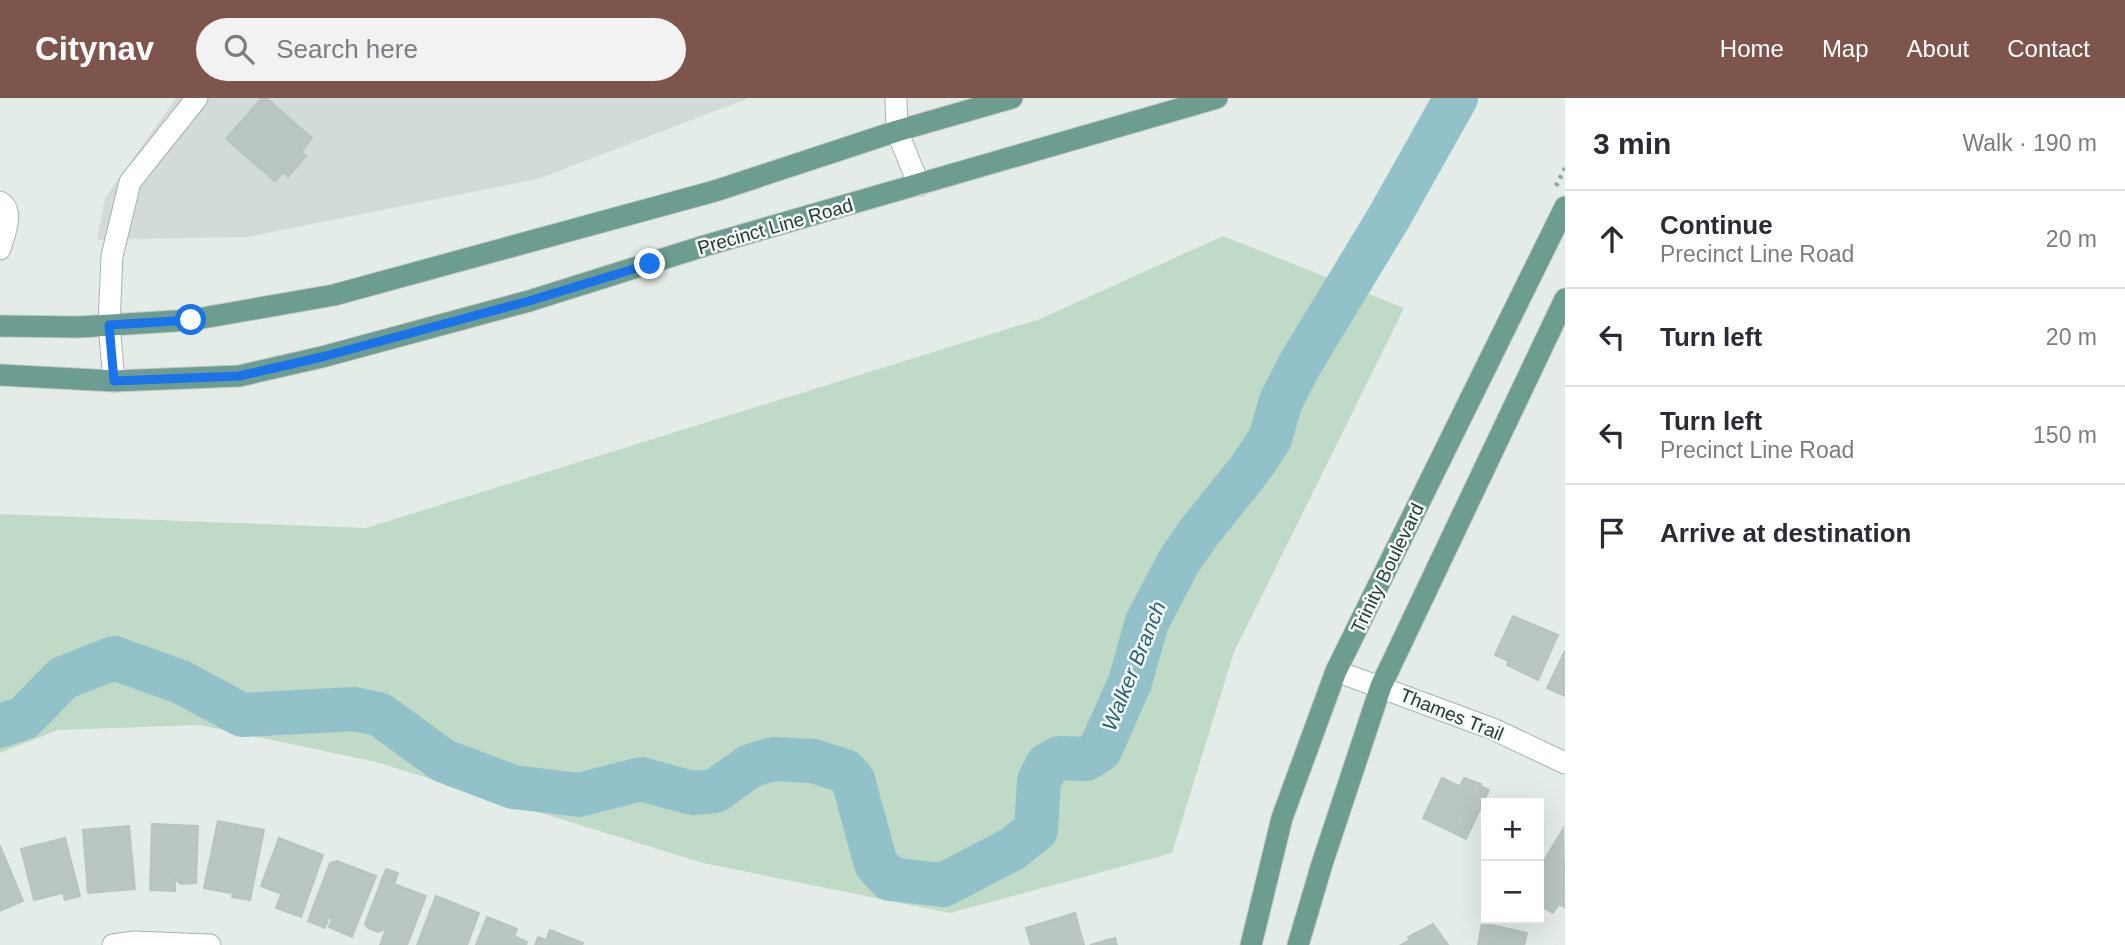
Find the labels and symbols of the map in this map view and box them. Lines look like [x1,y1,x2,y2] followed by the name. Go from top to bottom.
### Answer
[695,194,855,259] street label: Precinct Line Road
[634,248,665,279] route end
[175,304,206,335] route start
[1347,500,1428,637] street label: Trinity Boulevard
[1097,598,1170,734] water label: Walker Branch
[1397,684,1507,745] street label: Thames Trail

